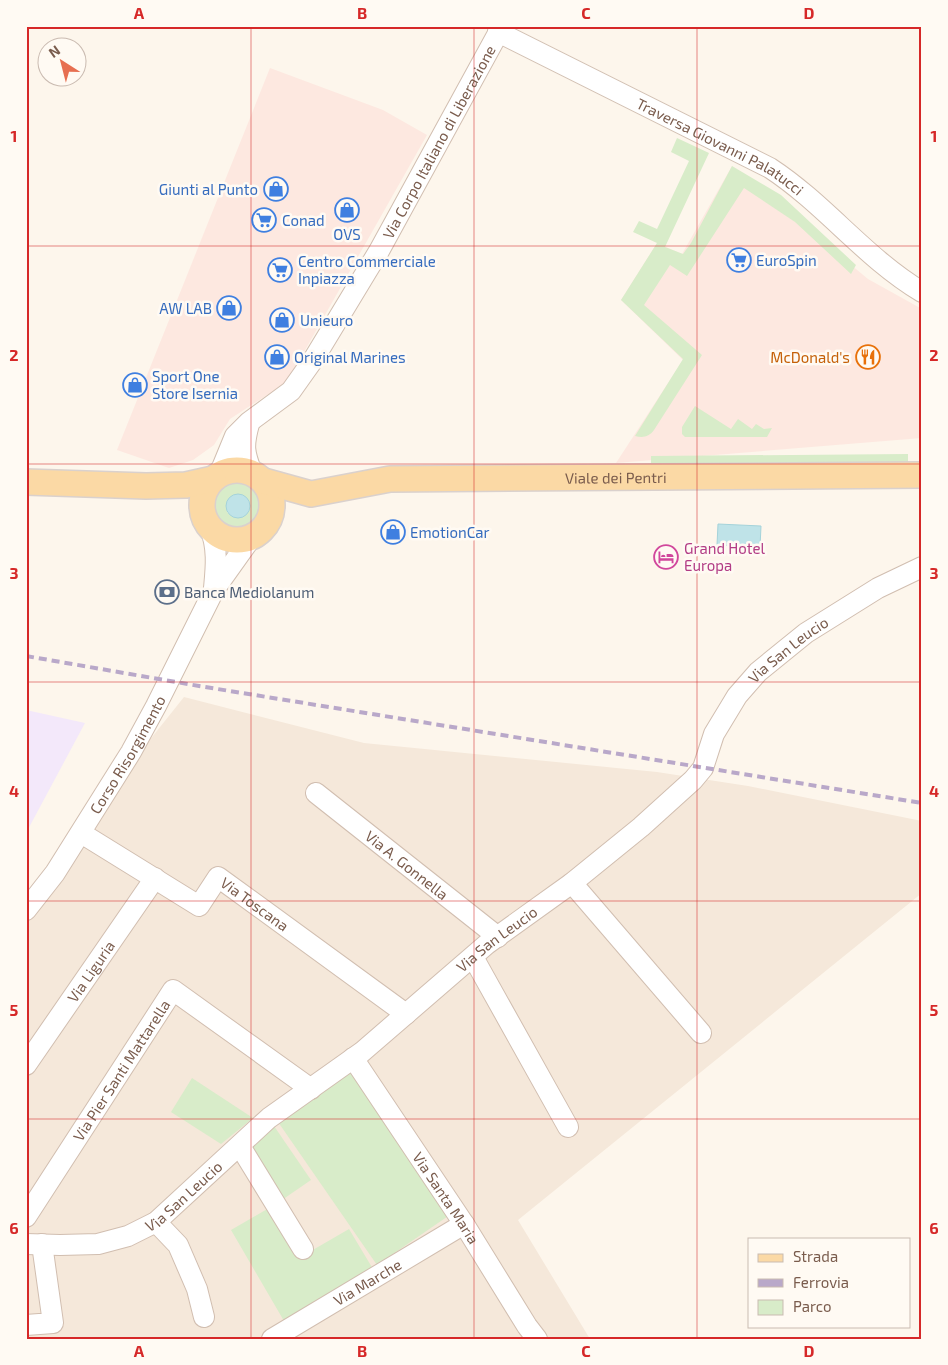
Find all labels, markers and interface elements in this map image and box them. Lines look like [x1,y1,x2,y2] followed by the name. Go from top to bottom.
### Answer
[134,3,145,22] text: A
[357,3,367,22] text: B
[581,3,591,22] text: C
[804,3,815,22] text: D
[38,38,88,88] north arrow
[45,41,63,61] text: N
[379,42,499,242] street label: Via Corpo Italiano di Liberazione
[634,94,807,199] street label: Traversa Giovanni Palatucci
[11,126,17,145] text: 1
[931,126,937,145] text: 1
[263,176,289,202] shop icon: Giunti al Punto
[159,180,258,198] place label: Giunti al Punto
[334,197,360,223] shop icon: OVS
[251,207,277,233] supermarket icon: Conad
[282,211,325,229] place label: Conad
[333,225,361,243] place label: OVS
[726,247,752,273] supermarket icon: EuroSpin
[756,251,817,269] place label: EuroSpin
[298,252,436,287] place label: Centro Commerciale Inpiazza
[267,257,293,283] supermarket icon: Centro Commerciale Inpiazza
[216,295,242,321] shop icon: AW LAB
[159,299,212,317] place label: AW LAB
[269,307,295,333] shop icon: Unieuro
[300,311,353,329] place label: Unieuro
[264,344,290,370] shop icon: Original Marines
[855,344,881,370] restaurant icon: McDonald's
[9,345,19,364] text: 2
[929,345,939,364] text: 2
[294,348,406,366] place label: Original Marines
[770,348,850,366] place label: McDonald's
[152,367,238,402] place label: Sport One Store Isernia
[122,372,148,398] shop icon: Sport One Store Isernia
[565,468,667,487] street label: Viale dei Pentri
[380,519,406,545] shop icon: EmotionCar
[410,523,490,541] place label: EmotionCar
[684,539,766,574] place label: Grand Hotel Europa
[653,544,679,570] hotel icon: Grand Hotel Europa
[9,563,19,582] text: 3
[929,563,939,582] text: 3
[154,579,180,605] bank icon: Banca Mediolanum
[184,583,314,601] place label: Banca Mediolanum
[744,612,831,686] street label: Via San Leucio
[86,692,169,817] street label: Corso Risorgimento
[9,781,19,800] text: 4
[929,781,939,800] text: 4
[362,827,452,903] street label: Via A. Gonnella
[217,873,292,935] street label: Via Toscana
[453,902,540,976] street label: Via San Leucio
[63,937,118,1005] street label: Via Liguria
[69,996,173,1144] street label: Via Pier Santi Mattarella
[10,1000,19,1019] text: 5
[930,1000,939,1019] text: 5
[409,1148,483,1247] street label: Via Santa Maria
[142,1157,226,1235] street label: Via San Leucio
[9,1218,19,1237] text: 6
[929,1218,939,1237] text: 6
[748,1238,910,1328] legend
[793,1247,838,1265] text: Strada
[330,1255,404,1309] street label: Via Marche
[793,1273,849,1291] text: Ferrovia
[793,1297,832,1315] text: Parco
[134,1341,145,1360] text: A
[357,1341,367,1360] text: B
[581,1341,591,1360] text: C
[804,1341,815,1360] text: D

